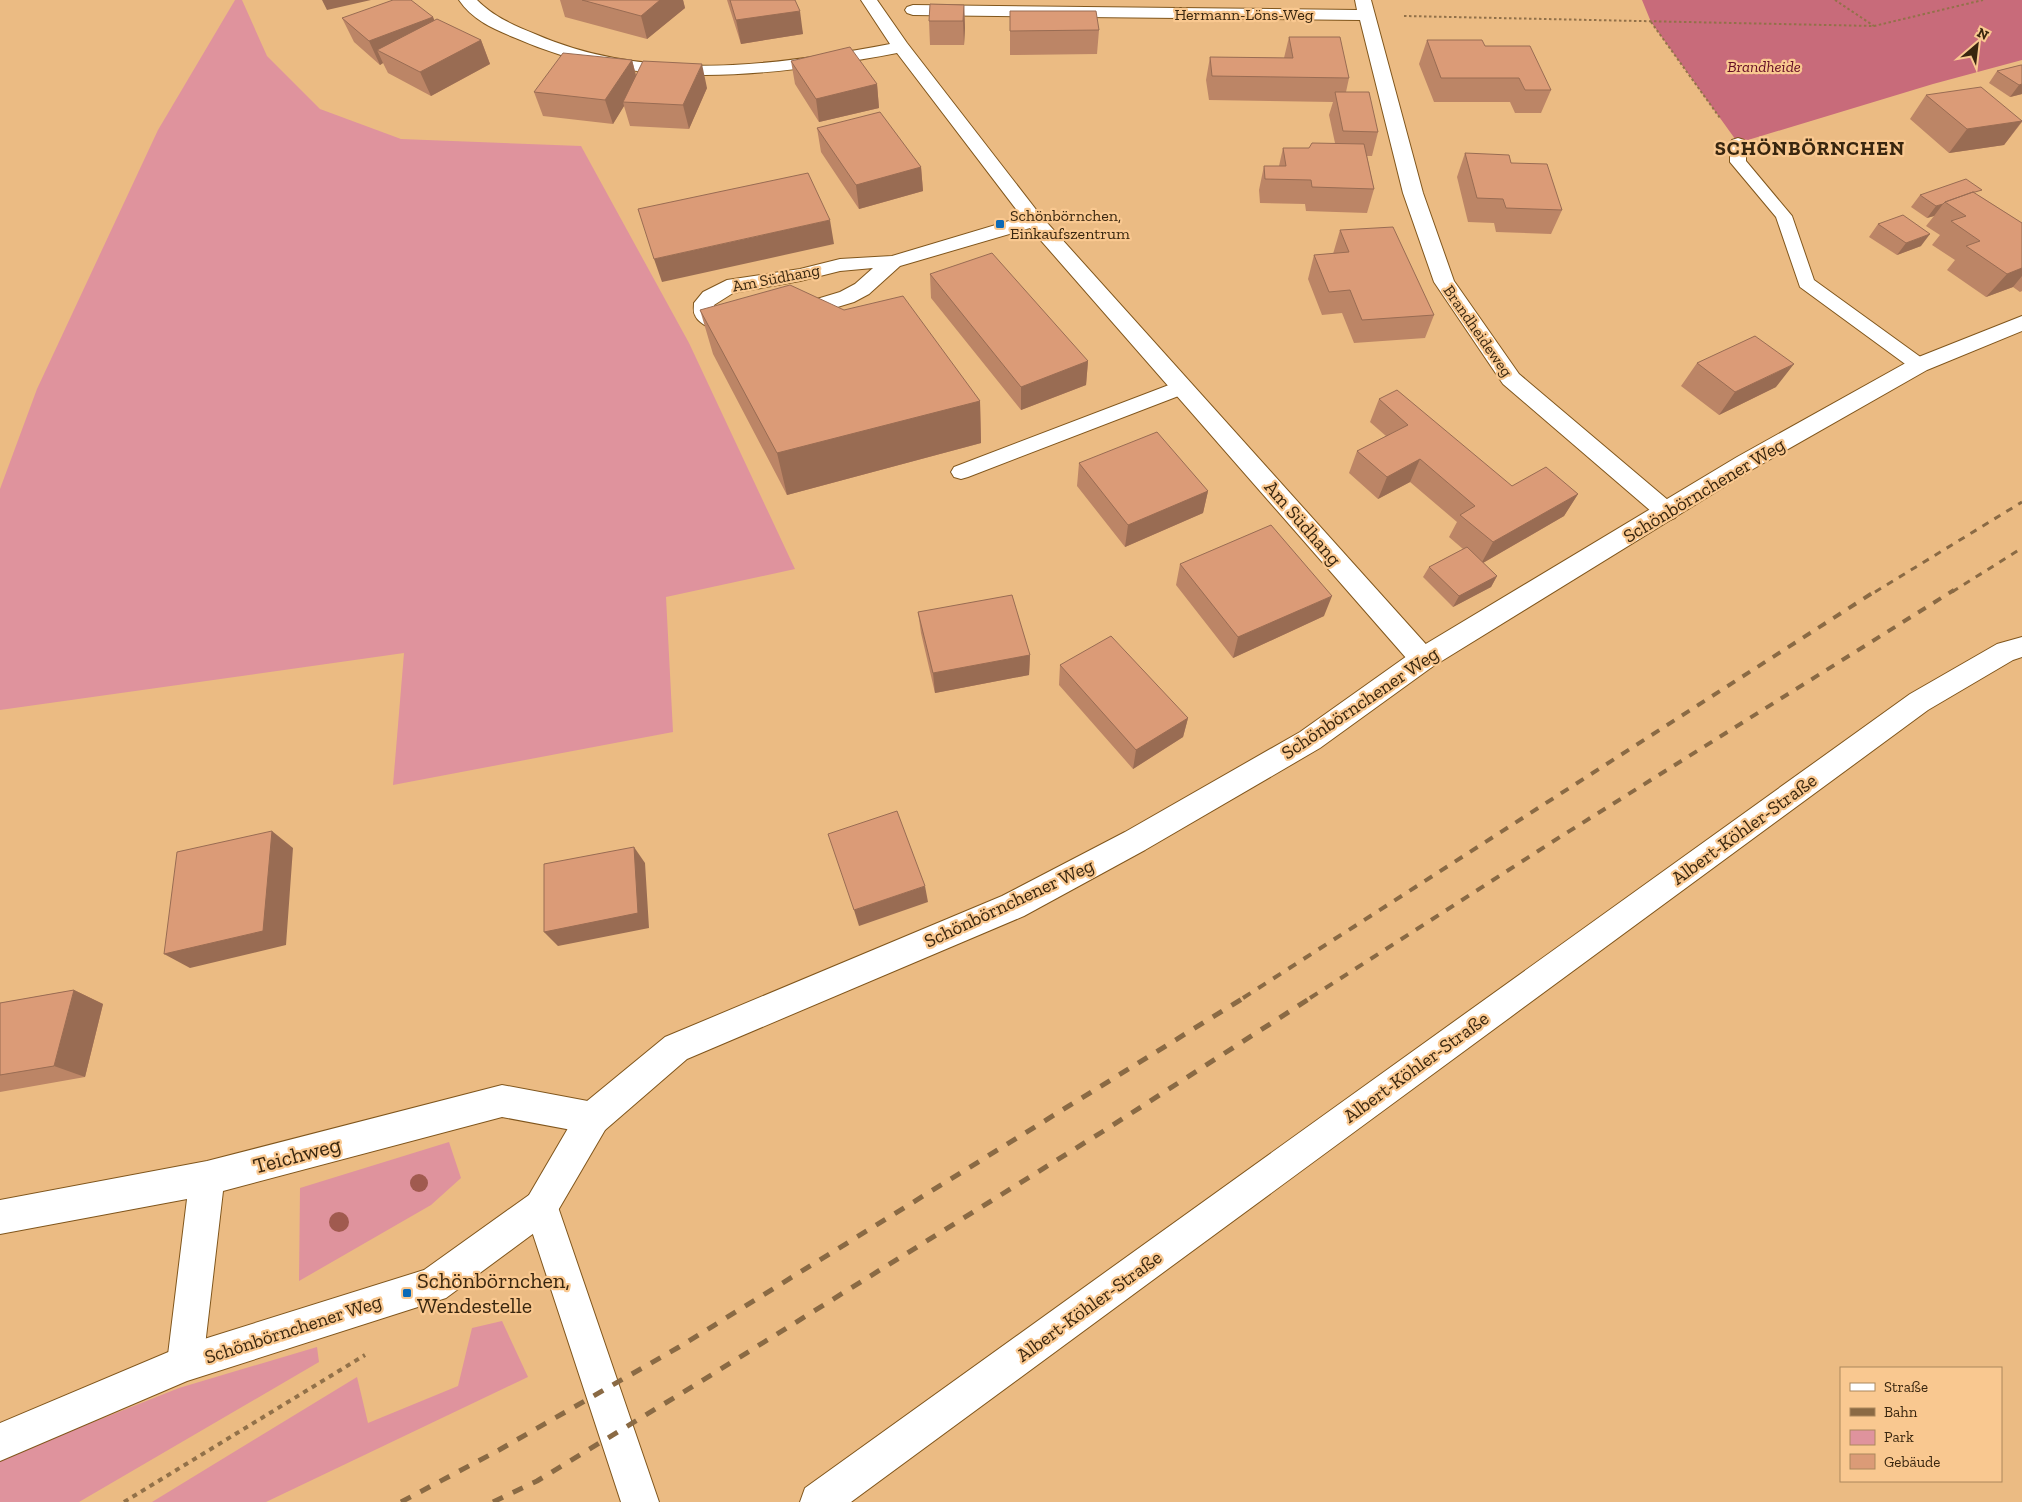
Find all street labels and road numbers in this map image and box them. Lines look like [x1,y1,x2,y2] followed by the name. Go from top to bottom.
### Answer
[1174,5,1314,24] street label: Hermann-Löns-Weg
[731,260,822,296] street label: Am Südhang
[1439,281,1517,381] street label: Brandheideweg
[1619,432,1790,547] street label: Schönbörnchener Weg
[1260,476,1347,571] street label: Am Südhang
[1277,642,1443,764] street label: Schönbörnchener Weg
[1667,769,1821,889] street label: Albert-Köhler-Straße
[920,853,1098,952] street label: Schönbörnchener Weg
[1339,1007,1493,1127] street label: Albert-Köhler-Straße
[250,1130,344,1180] street label: Teichweg
[1012,1246,1166,1366] street label: Albert-Köhler-Straße
[202,1289,385,1368] street label: Schönbörnchener Weg

